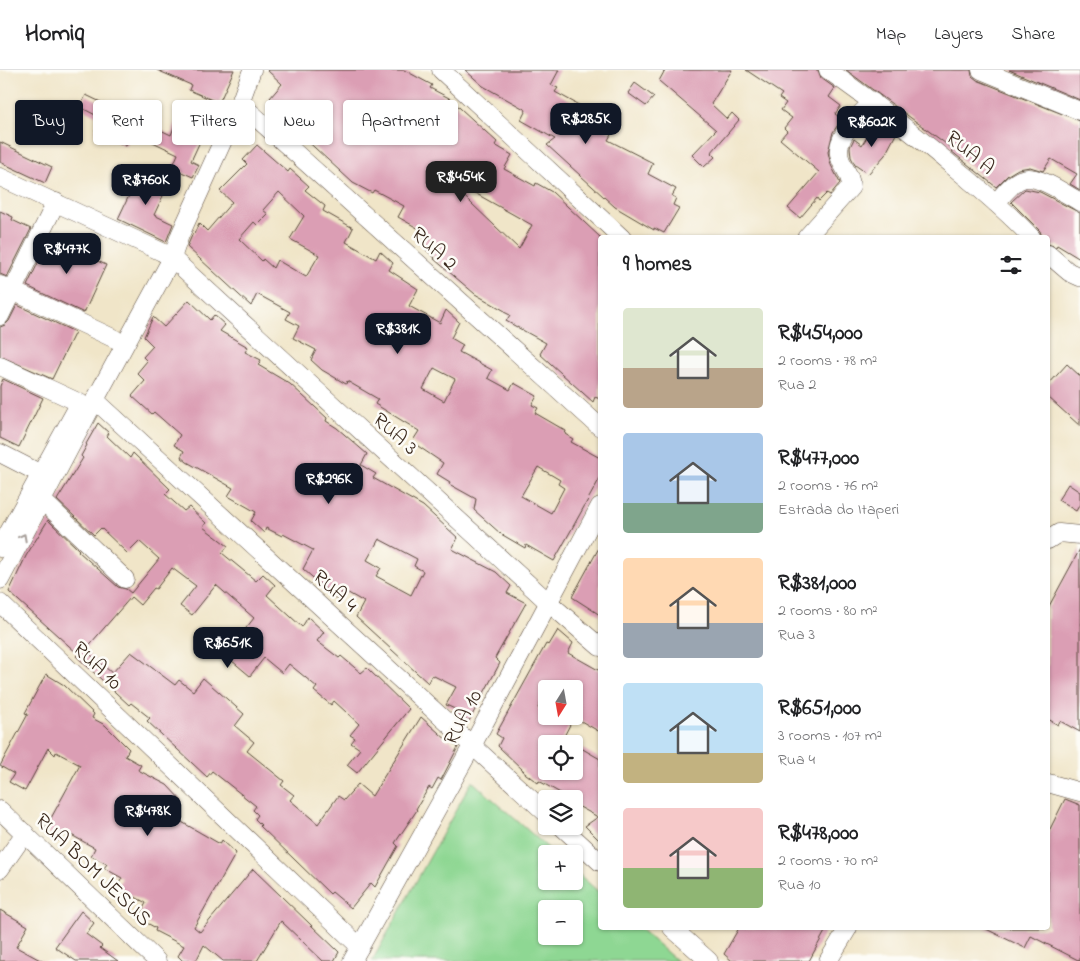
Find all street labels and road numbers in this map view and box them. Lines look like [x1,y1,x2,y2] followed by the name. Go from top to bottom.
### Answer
[939,124,1001,183] street label: RUA A
[404,220,464,279] street label: RUA 2
[365,406,424,463] street label: RUA 3
[305,563,364,620] street label: RUA 4
[65,635,128,698] street label: RUA 10
[437,685,491,751] street label: RUA 10
[27,807,158,934] street label: RUA BOM JESUS

